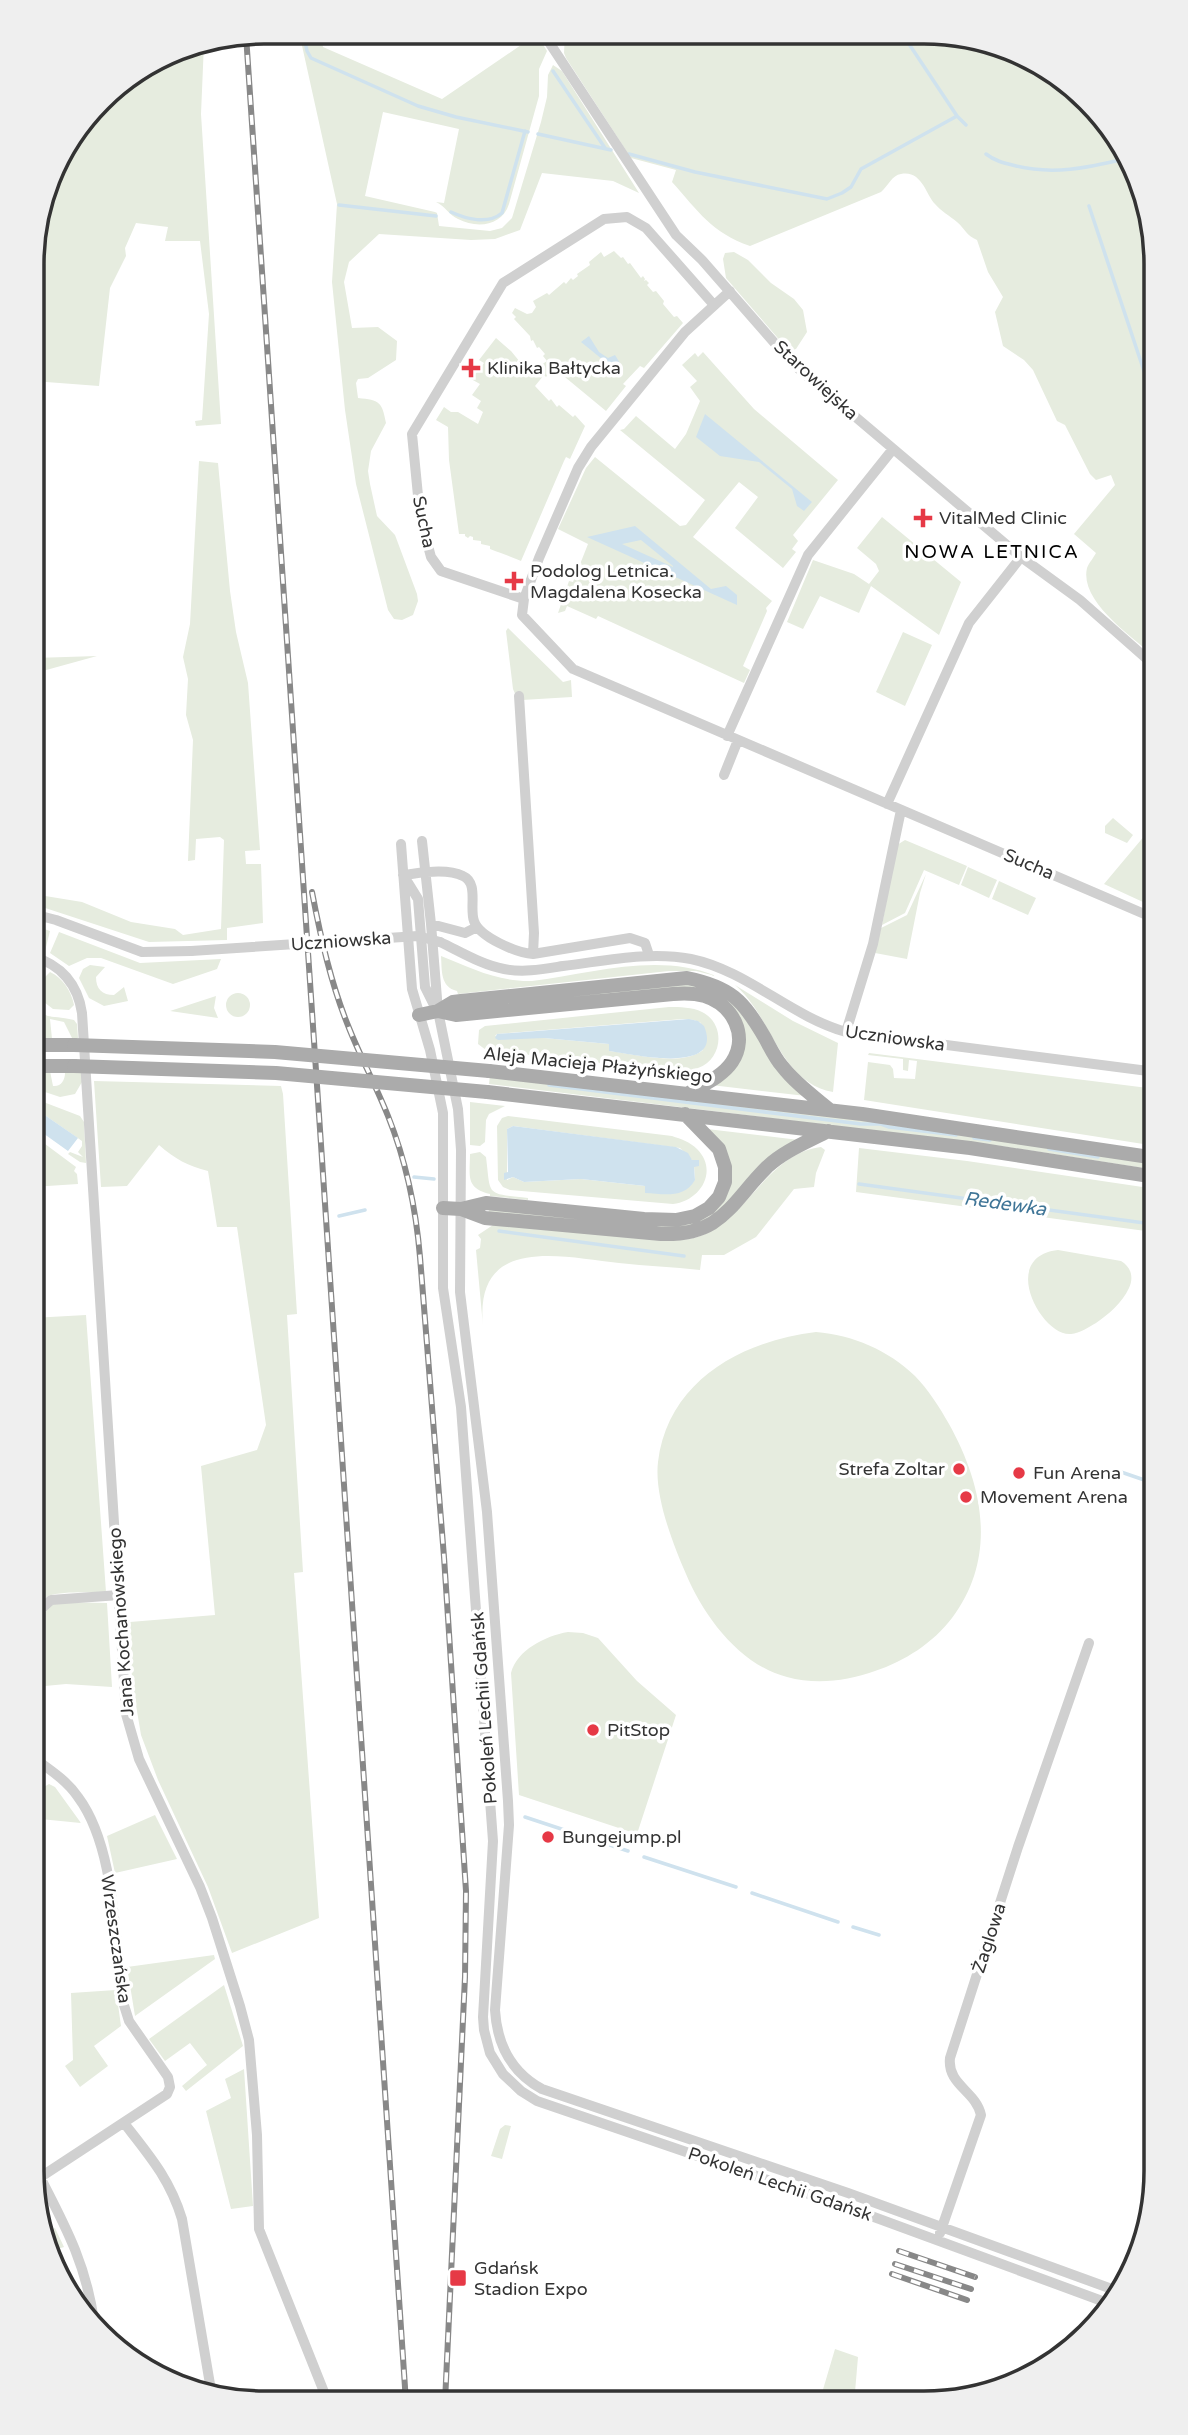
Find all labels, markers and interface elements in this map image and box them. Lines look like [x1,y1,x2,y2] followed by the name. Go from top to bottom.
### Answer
[769,335,863,425] street label: Starowiejska
[487,357,621,379] place label: Klinika Bałtycka
[461,358,481,378] marker: Klinika Bałtycka
[408,494,440,550] street label: Sucha
[939,507,1067,529] place label: VitalMed Clinic
[913,508,933,528] marker: VitalMed Clinic
[904,541,1080,563] district label: NOWA LETNICA
[530,560,702,603] place label: Podolog Letnica. Magdalena Kosecka
[504,571,524,591] marker: Podolog Letnica. Magdalena Kosecka
[1001,844,1057,884] street label: Sucha
[290,927,392,955] street label: Uczniowska
[844,1020,946,1056] street label: Uczniowska
[482,1042,714,1088] street label: Aleja Macieja Płażyńskiego
[962,1187,1049,1221] water label: Redewka
[838,1458,945,1480] place label: Strefa Zoltar
[951,1461,967,1477] marker: Strefa Zoltar
[1033,1462,1121,1484] place label: Fun Arena
[1011,1465,1027,1481] marker: Fun Arena
[980,1486,1128,1508] place label: Movement Arena
[958,1489,974,1505] marker: Movement Arena
[103,1527,139,1717] street label: Jana Kochanowskiego
[466,1611,502,1805] street label: Pokoleń Lechii Gdańsk
[607,1719,670,1741] place label: PitStop
[585,1722,601,1738] marker: PitStop
[562,1826,682,1848] place label: Bungejump.pl
[540,1829,556,1845] marker: Bungejump.pl
[96,1873,136,2005] street label: Wrzeszczańska
[967,1900,1011,1976] street label: Żaglowa
[685,2142,875,2226] street label: Pokoleń Lechii Gdańsk
[474,2257,588,2300] place label: Gdańsk Stadion Expo
[448,2268,468,2288] marker: Gdańsk Stadion Expo

